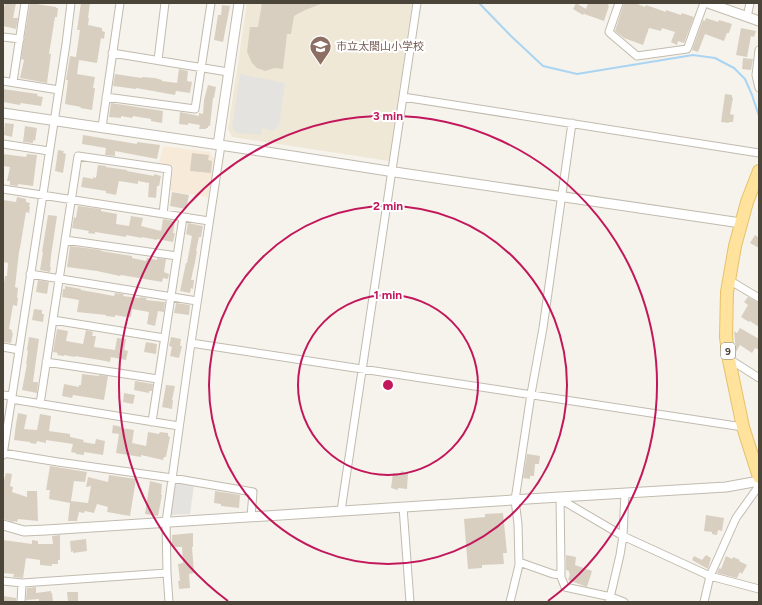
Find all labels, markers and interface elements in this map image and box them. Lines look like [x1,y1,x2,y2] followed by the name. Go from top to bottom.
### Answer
[307,33,333,66] school or university icon: 市立太閤山小学校
[336,40,424,53] place label: 市立太閤山小学校
[373,109,403,123] text: 3 min
[373,199,403,213] text: 2 min
[374,288,402,302] text: 1 min
[721,343,735,359] road number: 9
[381,378,395,392] centre of rings

